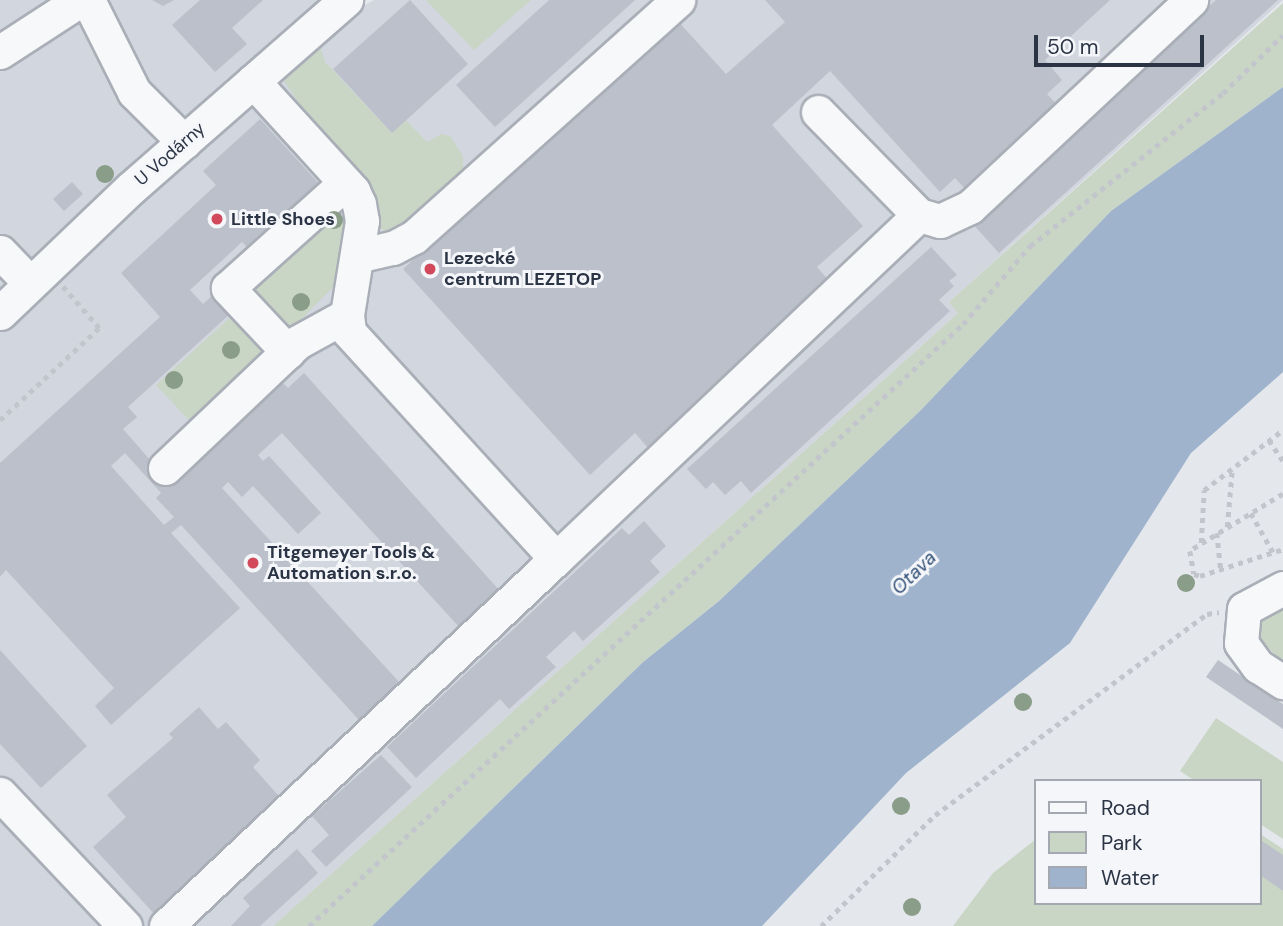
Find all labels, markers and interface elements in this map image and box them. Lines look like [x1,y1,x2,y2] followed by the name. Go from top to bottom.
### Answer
[1038,21,1208,65] scale bar
[1047,33,1098,61] text: 50 m
[130,118,210,190] street label: U Vodárny
[231,208,335,230] place label: Little Shoes
[209,211,225,227] marker: Little Shoes
[444,248,601,290] place label: Lezecké centrum LEZETOP
[422,261,438,277] marker: Lezecké centrum LEZETOP
[267,542,435,584] place label: Titgemeyer Tools & Automation s.r.o.
[887,546,941,600] water label: Otava
[245,555,261,571] marker: Titgemeyer Tools & Automation s.r.o.
[1034,779,1262,905] legend
[1101,794,1150,822] text: Road
[1101,829,1142,857] text: Park
[1101,864,1159,892] text: Water

